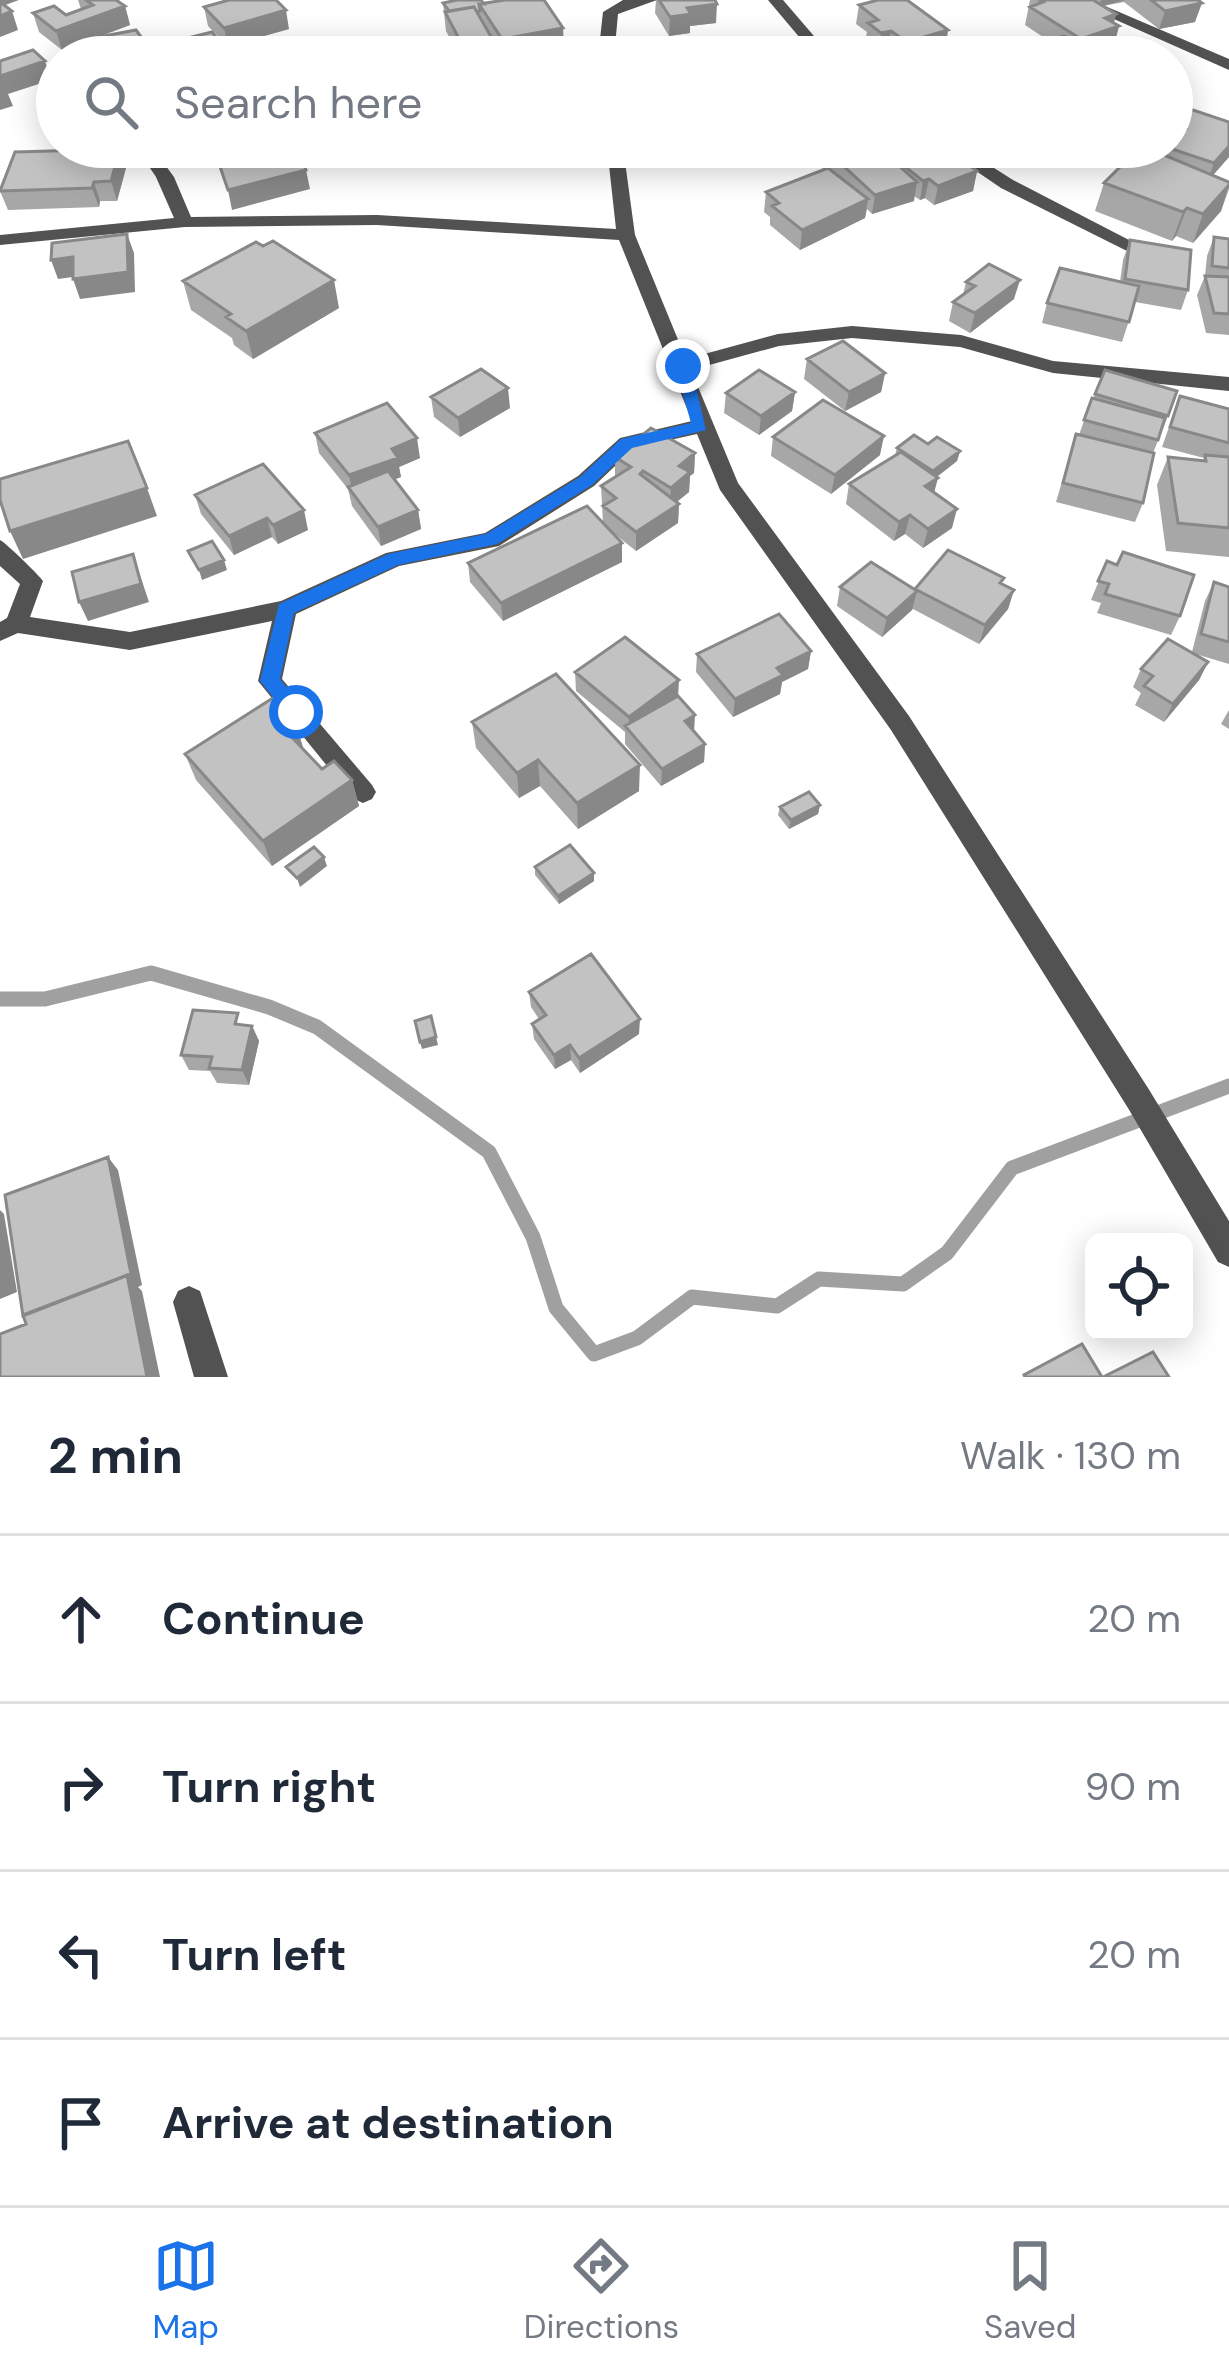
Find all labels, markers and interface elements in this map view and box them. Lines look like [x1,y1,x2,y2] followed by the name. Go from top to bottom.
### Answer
[36,36,1193,168] search box
[78,69,144,135] icon: search
[174,73,422,132] text: Search here
[656,339,710,393] route end
[269,685,323,739] route start
[1085,1233,1193,1341] map controls
[1085,1233,1193,1341] button: locate
[48,1422,183,1489] text: 2 min
[960,1430,1181,1481] text: Walk · 130 m
[48,1586,114,1652] icon: ahead
[162,1589,365,1648] text: Continue
[1087,1593,1181,1644] text: 20 m
[48,1754,114,1820] icon: right
[162,1757,376,1816] text: Turn right
[1085,1761,1181,1812] text: 90 m
[48,1922,114,1988] icon: left
[162,1925,346,1984] text: Turn left
[1087,1929,1181,1980] text: 20 m
[48,2090,114,2156] icon: arrive
[162,2093,614,2152] text: Arrive at destination
[152,2233,219,2348] tab: Map
[524,2233,679,2348] tab: Directions
[984,2233,1077,2348] tab: Saved

